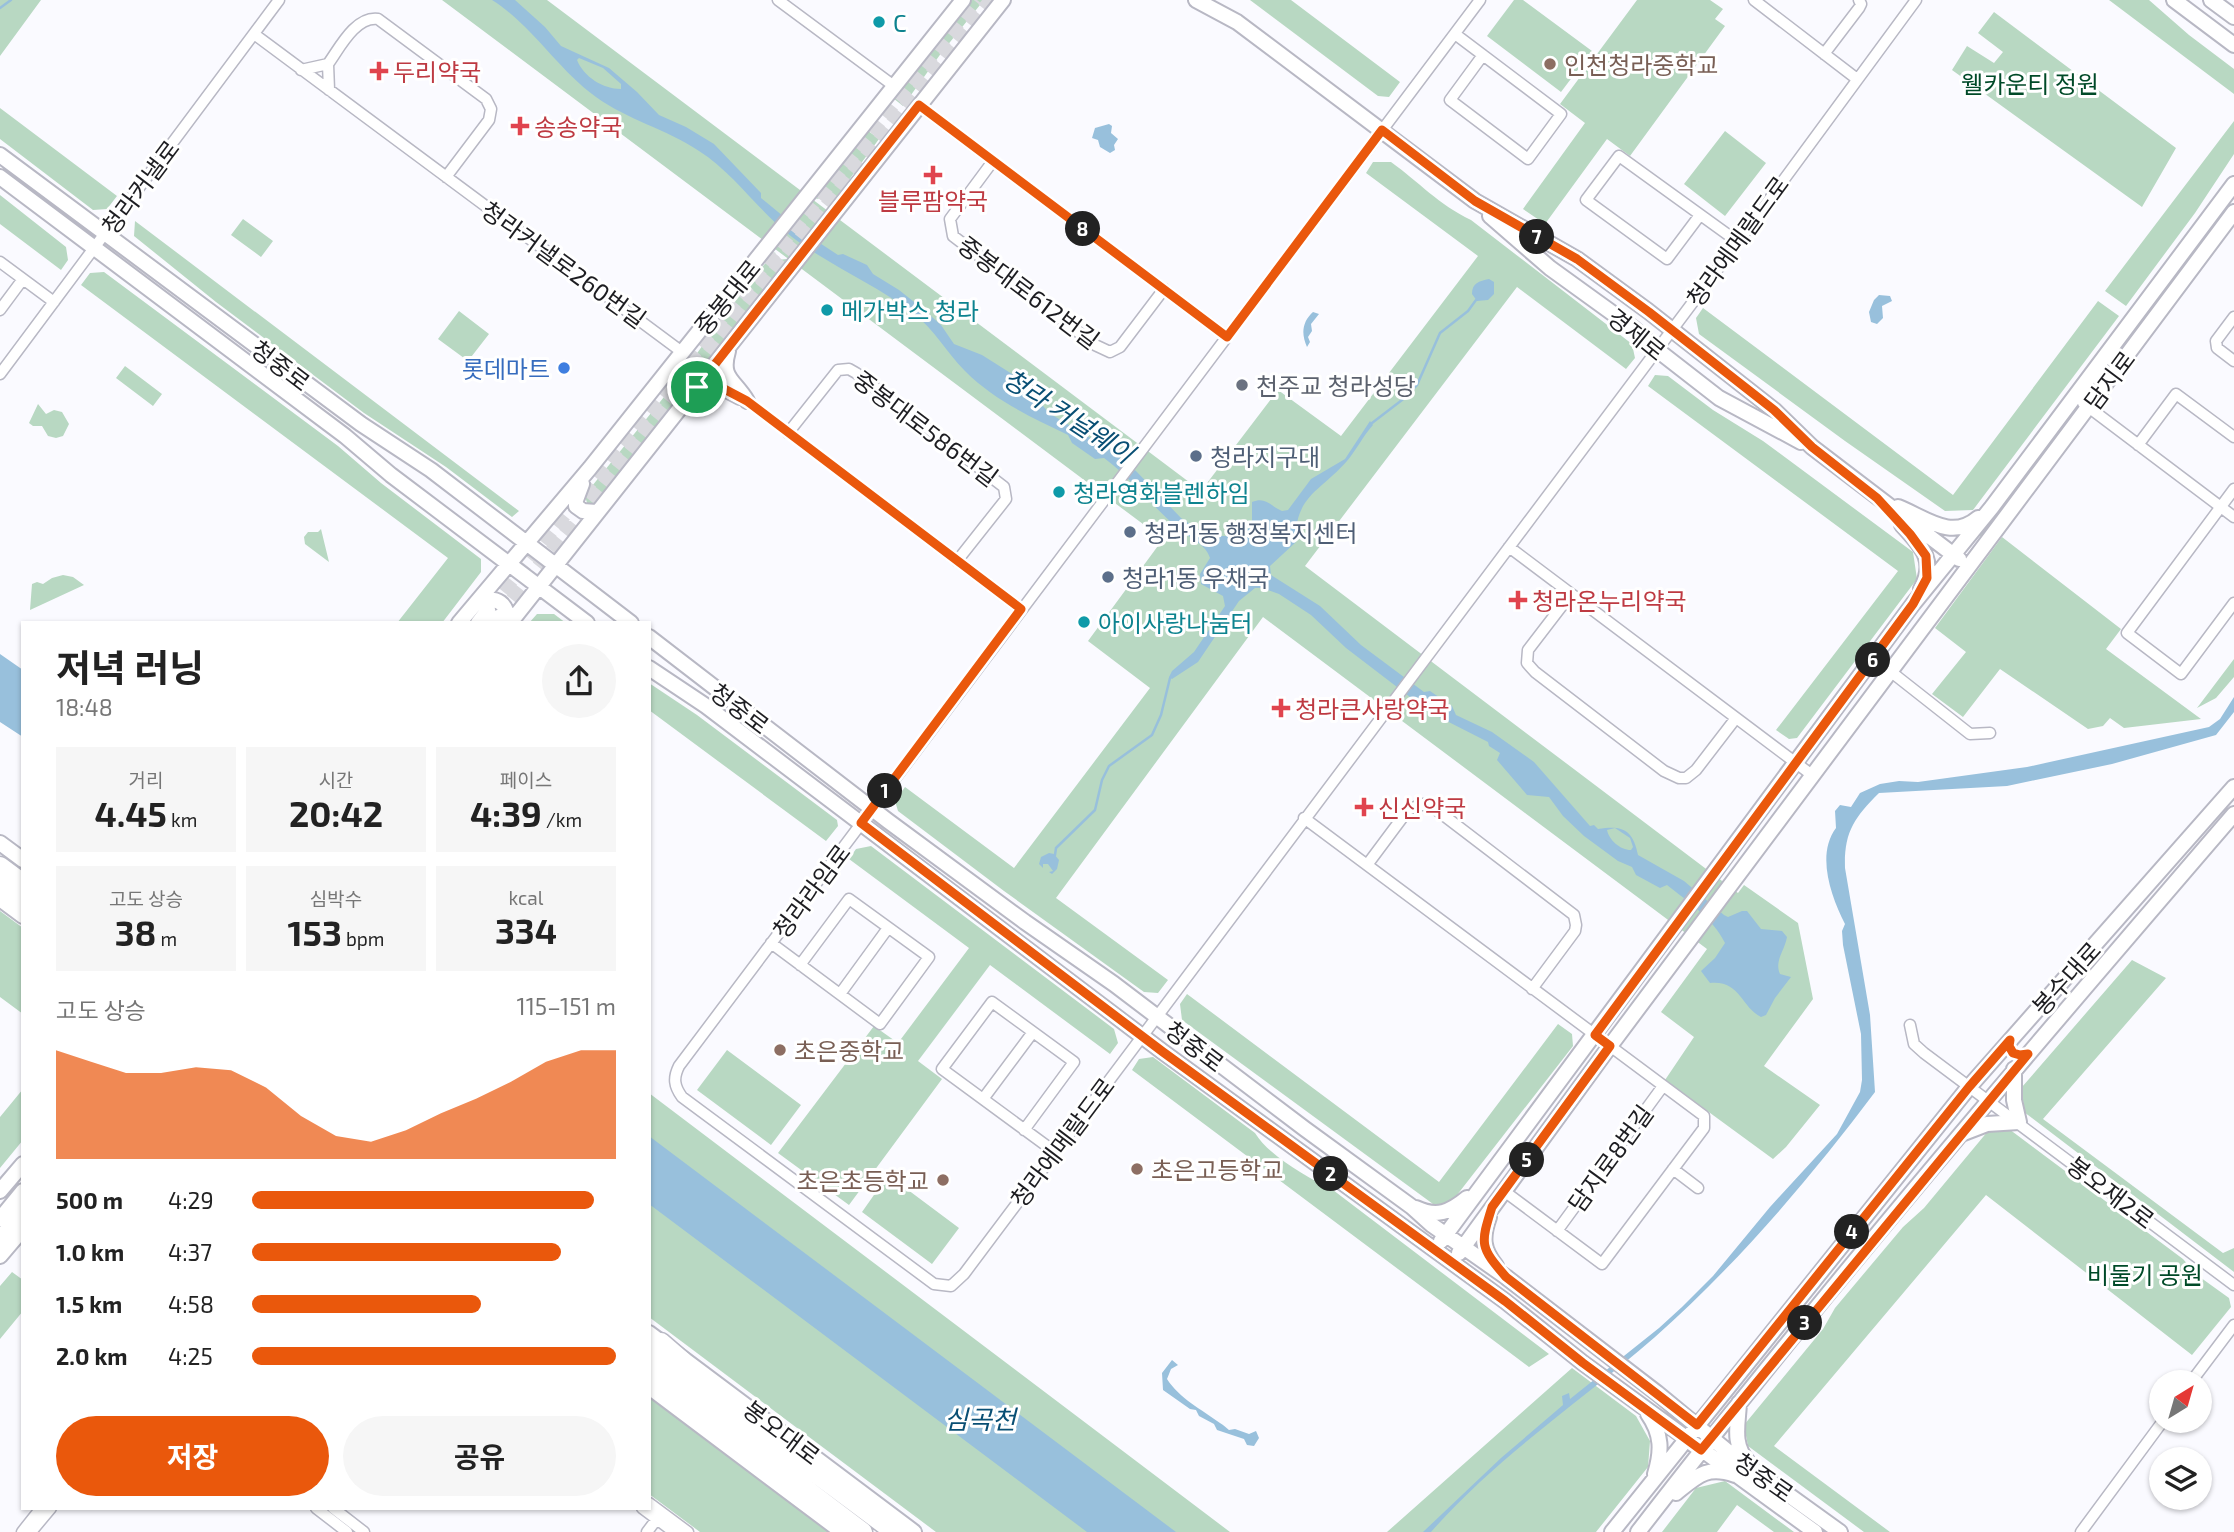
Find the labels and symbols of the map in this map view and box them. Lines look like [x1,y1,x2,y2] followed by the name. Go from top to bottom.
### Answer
[893,8,907,37] place label: C
[871,14,887,30] marker: C
[1564,50,1719,79] place label: 인천청라중학교
[1542,56,1558,72] marker: 인천청라중학교
[393,57,481,86] place label: 두리약국
[371,63,387,79] marker: 두리약국
[1961,69,2099,98] park label: 웰카운티 정원
[534,112,622,141] place label: 송송약국
[512,118,528,134] marker: 송송약국
[95,134,185,240] street label: 청라커낼로
[925,167,941,183] marker: 블루팜약국
[1680,170,1794,312] street label: 청라에메랄드로
[878,186,988,215] place label: 블루팜약국
[476,195,652,333] street label: 청라커낼로260번길
[1066,212,1100,246] pin: 8
[1520,219,1554,254] pin: 7
[953,229,1105,355] street label: 중봉대로612번길
[688,254,766,340] street label: 중봉대로
[841,296,979,325] place label: 메가박스 청라
[819,302,835,318] marker: 메가박스 청라
[1602,302,1672,366] street label: 경제로
[246,333,316,397] street label: 청중로
[2077,345,2141,415] street label: 담지로
[462,354,550,383] place label: 롯데마트
[667,357,727,417] pin
[556,360,572,376] marker: 롯데마트
[998,361,1142,470] water label: 청라 커널웨이
[848,364,1004,492] street label: 중봉대로586번길
[1256,371,1416,400] place label: 천주교 청라성당
[1234,377,1250,393] marker: 천주교 청라성당
[1210,442,1320,471] place label: 청라지구대
[1188,448,1204,464] marker: 청라지구대
[1073,478,1250,507] place label: 청라영화블렌하임
[1051,484,1067,500] marker: 청라영화블렌하임
[1144,518,1358,547] place label: 청라1동 행정복지센터
[1122,524,1138,540] marker: 청라1동 행정복지센터
[1122,563,1269,592] place label: 청라1동 우채국
[1100,569,1116,585] marker: 청라1동 우채국
[1532,586,1687,615] place label: 청라온누리약국
[1510,592,1526,608] marker: 청라온누리약국
[1098,608,1253,637] place label: 아이사랑나눔터
[1076,614,1092,630] marker: 아이사랑나눔터
[1856,642,1890,678] pin: 6
[705,676,775,740] street label: 청중로
[1295,694,1450,723] place label: 청라큰사랑약국
[1273,700,1289,716] marker: 청라큰사랑약국
[868,774,903,808] pin: 1
[1378,793,1466,822] place label: 신신약국
[1356,799,1372,815] marker: 신신약국
[766,838,856,944] street label: 청라라임로
[2026,935,2106,1021] street label: 봉수대로
[1160,1014,1230,1078] street label: 청중로
[794,1036,904,1065] place label: 초은중학교
[772,1042,788,1058] marker: 초은중학교
[1004,1072,1120,1212] street label: 청라에메랄드로
[1562,1099,1658,1217] street label: 담지로8번길
[1510,1142,1544,1178] pin: 5
[2062,1150,2160,1234] street label: 봉오재2로
[1151,1155,1283,1184] place label: 초은고등학교
[1314,1156,1348,1192] pin: 2
[1129,1161,1145,1177] marker: 초은고등학교
[797,1166,929,1195] place label: 초은초등학교
[935,1172,951,1188] marker: 초은초등학교
[1834,1214,1870,1250] pin: 4
[2087,1260,2203,1289] park label: 비둘기 공원
[1787,1306,1822,1340] pin: 3
[2149,1370,2212,1433] north arrow
[738,1394,826,1470] street label: 봉오대로
[944,1403,1019,1434] water label: 심곡천
[1729,1446,1799,1508] street label: 청중로

